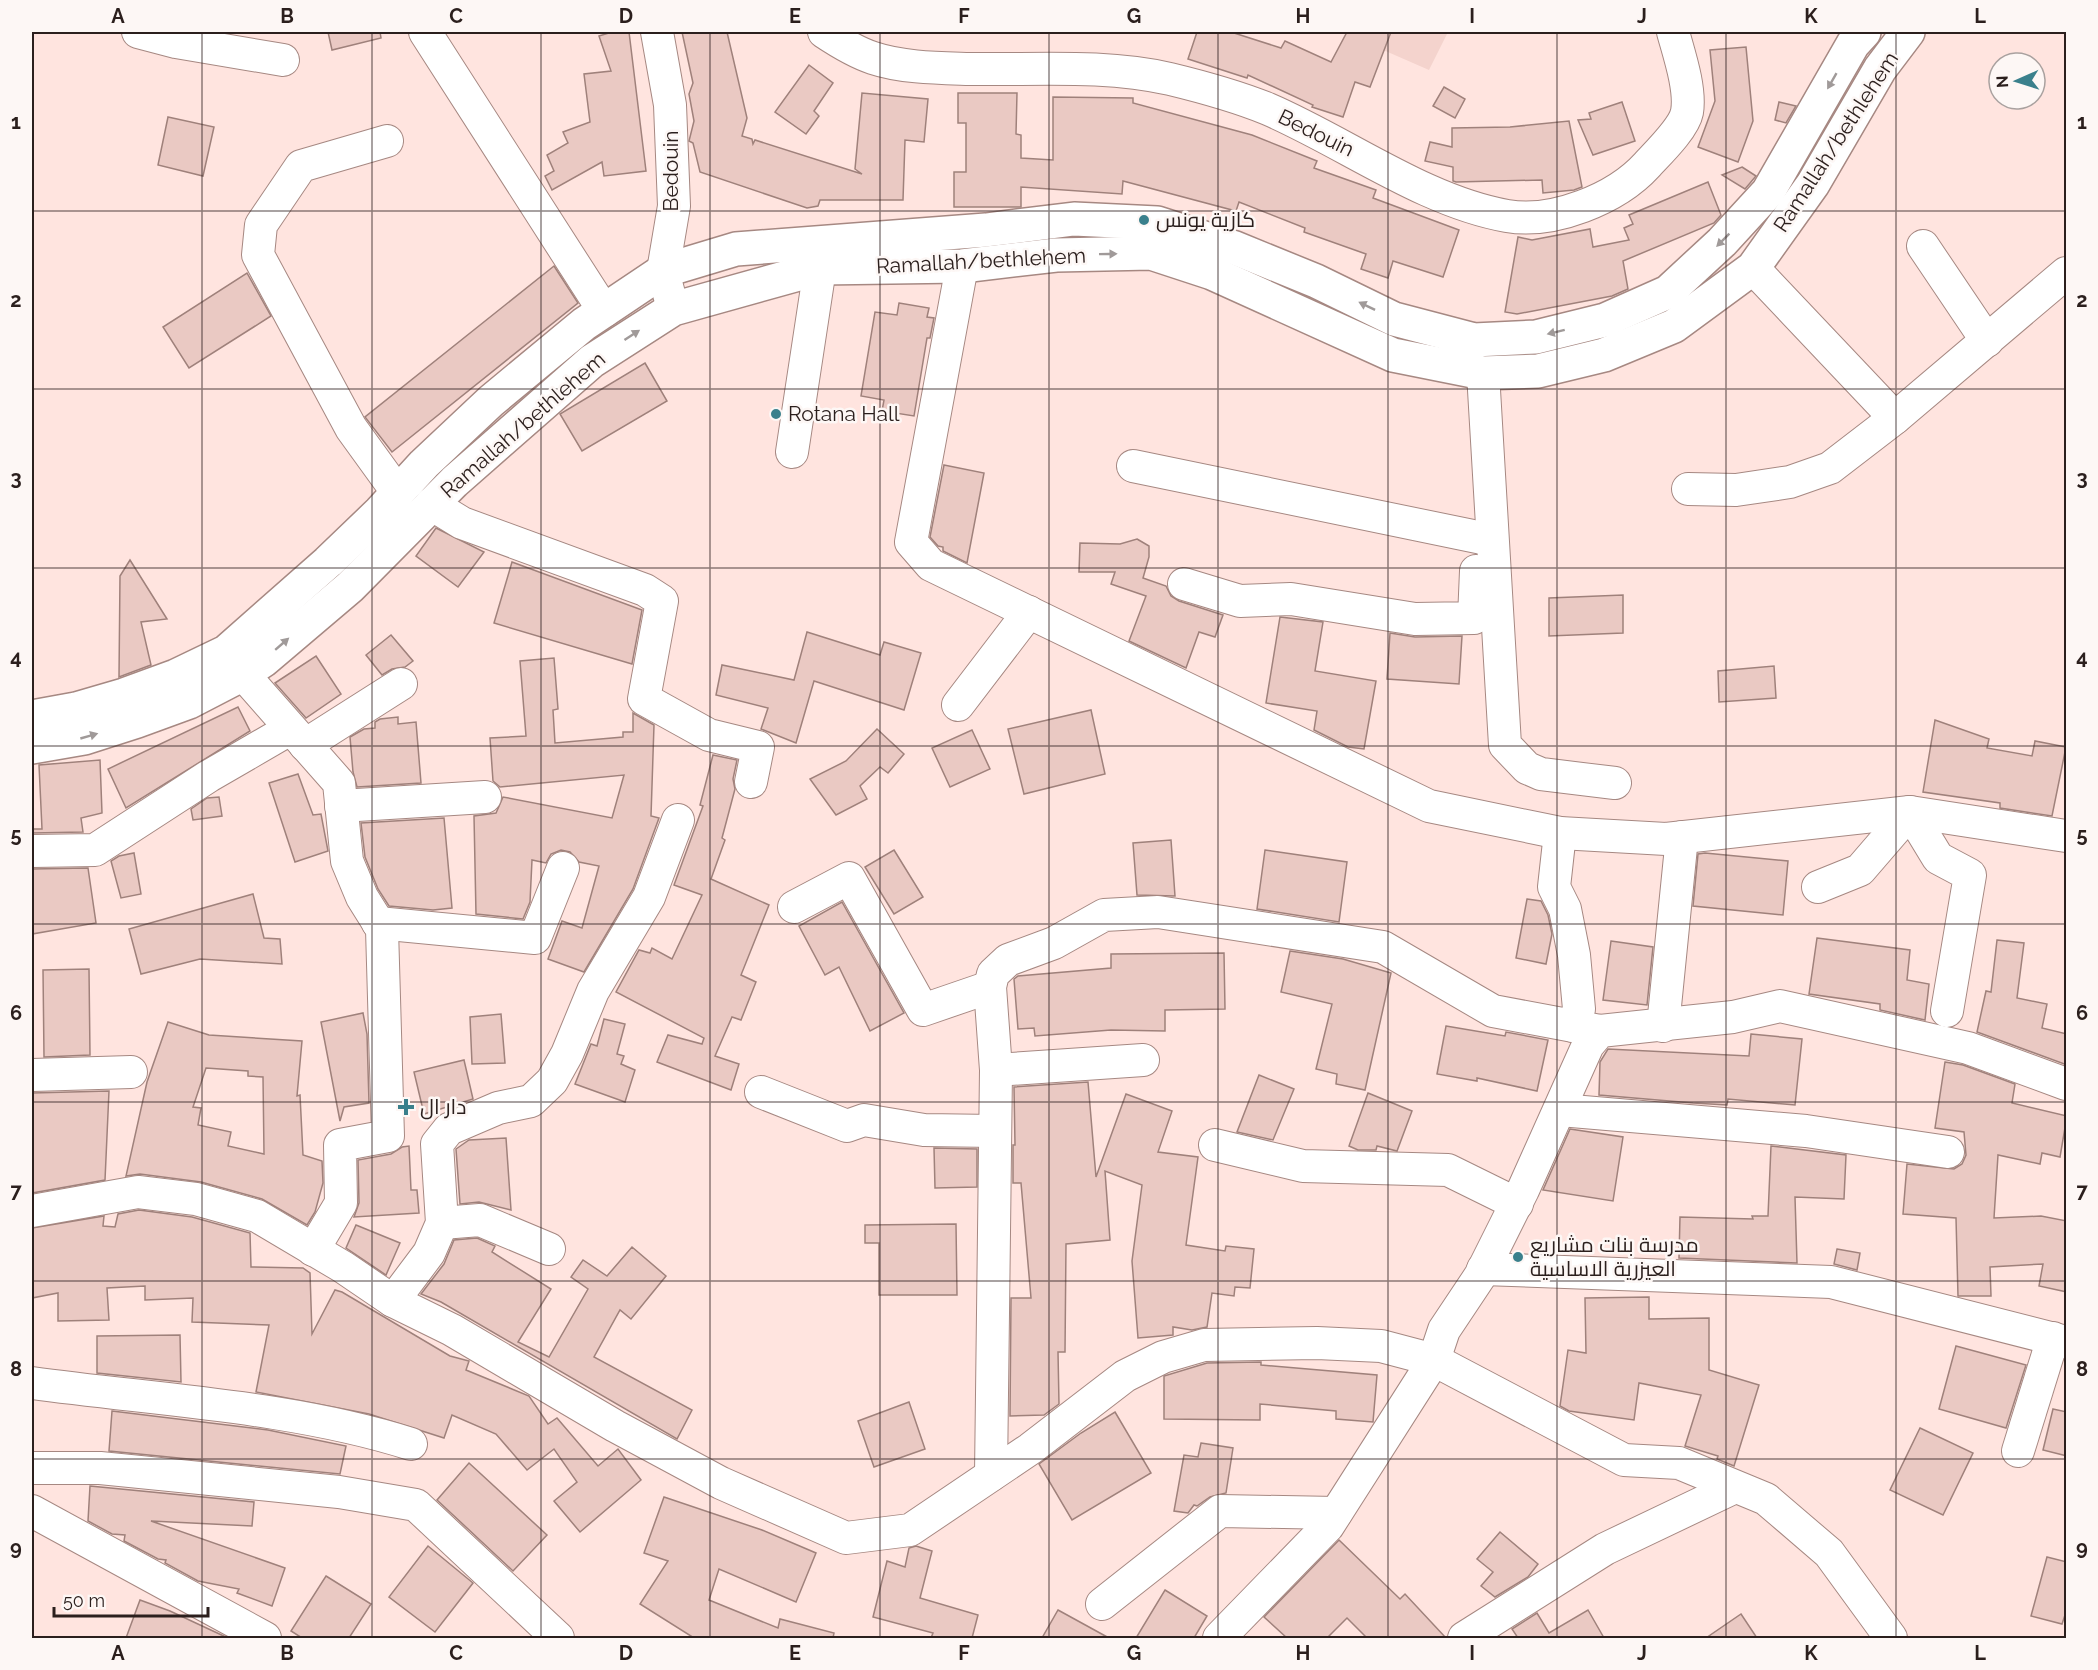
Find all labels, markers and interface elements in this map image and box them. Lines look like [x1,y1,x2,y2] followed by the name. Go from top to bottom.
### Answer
[111,4,125,28] text: A
[280,4,294,28] text: B
[449,4,463,28] text: C
[619,4,633,28] text: D
[789,4,801,28] text: E
[958,4,970,28] text: F
[1127,4,1141,28] text: G
[1296,4,1310,28] text: H
[1469,4,1475,28] text: I
[1637,4,1647,28] text: J
[1804,4,1818,28] text: K
[1974,4,1986,28] text: L
[1768,47,1903,237] street label: Ramallah/bethlehem
[1987,51,2047,111] north arrow
[1827,73,1838,89] one-way arrow
[1993,75,2012,88] text: N
[1274,104,1358,162] street label: Bedouin
[11,110,21,134] text: 1
[2077,110,2087,134] text: 1
[658,130,683,212] street label: Bedouin
[1156,207,1255,233] place label: كازية يونس
[1137,213,1151,227] marker: كازية يونس
[1716,233,1730,247] one-way arrow
[876,243,1086,278] street label: Ramallah/bethlehem
[1098,249,1117,259] one-way arrow
[10,288,22,312] text: 2
[2076,288,2088,312] text: 2
[1358,301,1376,311] one-way arrow
[1546,328,1565,338] one-way arrow
[624,329,640,341] one-way arrow
[435,346,610,503] street label: Ramallah/bethlehem
[788,401,900,426] place label: Rotana Hall
[769,407,783,421] marker: Rotana Hall
[10,466,22,490] text: 3
[2076,466,2088,490] text: 3
[274,638,289,651] one-way arrow
[10,645,22,669] text: 4
[2076,645,2088,669] text: 4
[80,731,98,740] one-way arrow
[10,823,22,847] text: 5
[2076,823,2088,847] text: 5
[10,1001,22,1025] text: 6
[2076,1001,2088,1025] text: 6
[420,1094,466,1120] place label: دار ال
[397,1098,415,1116] marker: دار ال
[10,1179,22,1203] text: 7
[2076,1179,2088,1203] text: 7
[1530,1232,1699,1281] place label: مدرسة بنات مشاريع العيزرية الاساسية
[1511,1250,1525,1264] marker: مدرسة بنات مشاريع العيزرية الاساسية
[10,1357,22,1381] text: 8
[2076,1357,2088,1381] text: 8
[10,1536,22,1560] text: 9
[2076,1536,2088,1560] text: 9
[54,1580,208,1618] scale bar
[63,1590,105,1611] text: 50 m
[111,1641,125,1665] text: A
[280,1641,294,1665] text: B
[449,1641,463,1665] text: C
[619,1641,633,1665] text: D
[789,1641,801,1665] text: E
[958,1641,970,1665] text: F
[1127,1641,1141,1665] text: G
[1296,1641,1310,1665] text: H
[1469,1641,1475,1665] text: I
[1637,1641,1647,1665] text: J
[1804,1641,1818,1665] text: K
[1974,1641,1986,1665] text: L

